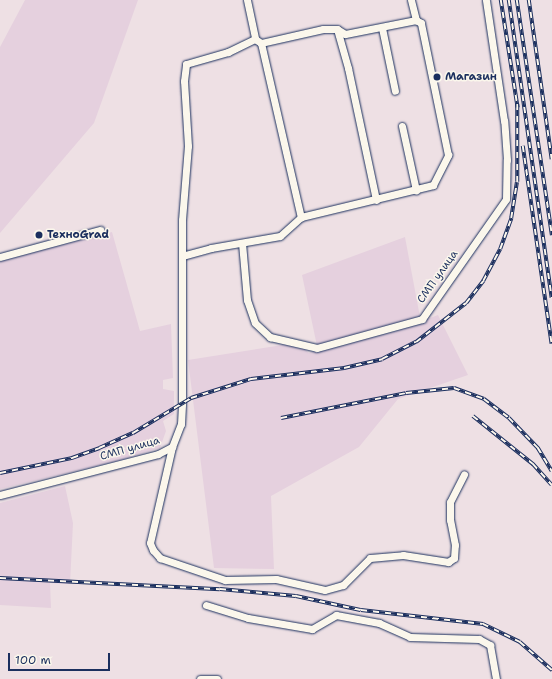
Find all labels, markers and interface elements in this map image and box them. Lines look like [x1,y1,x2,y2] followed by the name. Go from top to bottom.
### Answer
[445,70,497,84] place label: Магазин
[432,72,442,82] marker: Магазин
[47,228,109,242] place label: ТехноGrad
[34,230,44,240] marker: ТехноGrad
[415,248,461,306] street label: СМП улица
[99,434,161,464] street label: СМП улица
[10,645,112,671] scale bar
[15,652,51,668] text: 100 m

